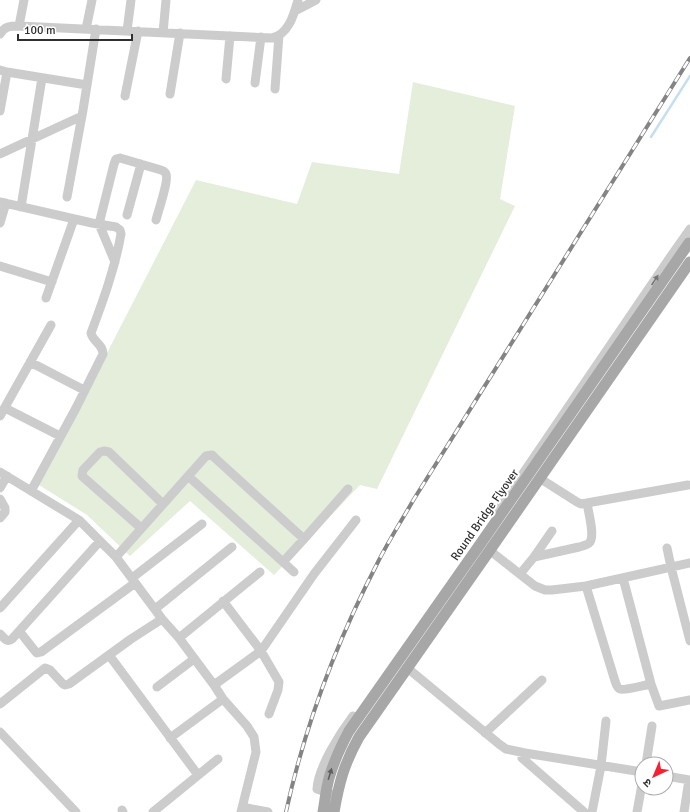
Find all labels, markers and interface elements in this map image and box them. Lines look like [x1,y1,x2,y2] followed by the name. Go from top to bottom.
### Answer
[18,16,132,42] scale bar
[24,23,56,38] text: 100 m
[651,275,659,285] one-way arrow
[448,466,523,564] street label: Round Bridge Flyover
[634,756,674,796] north arrow
[328,768,334,780] one-way arrow
[640,776,654,790] text: उ

